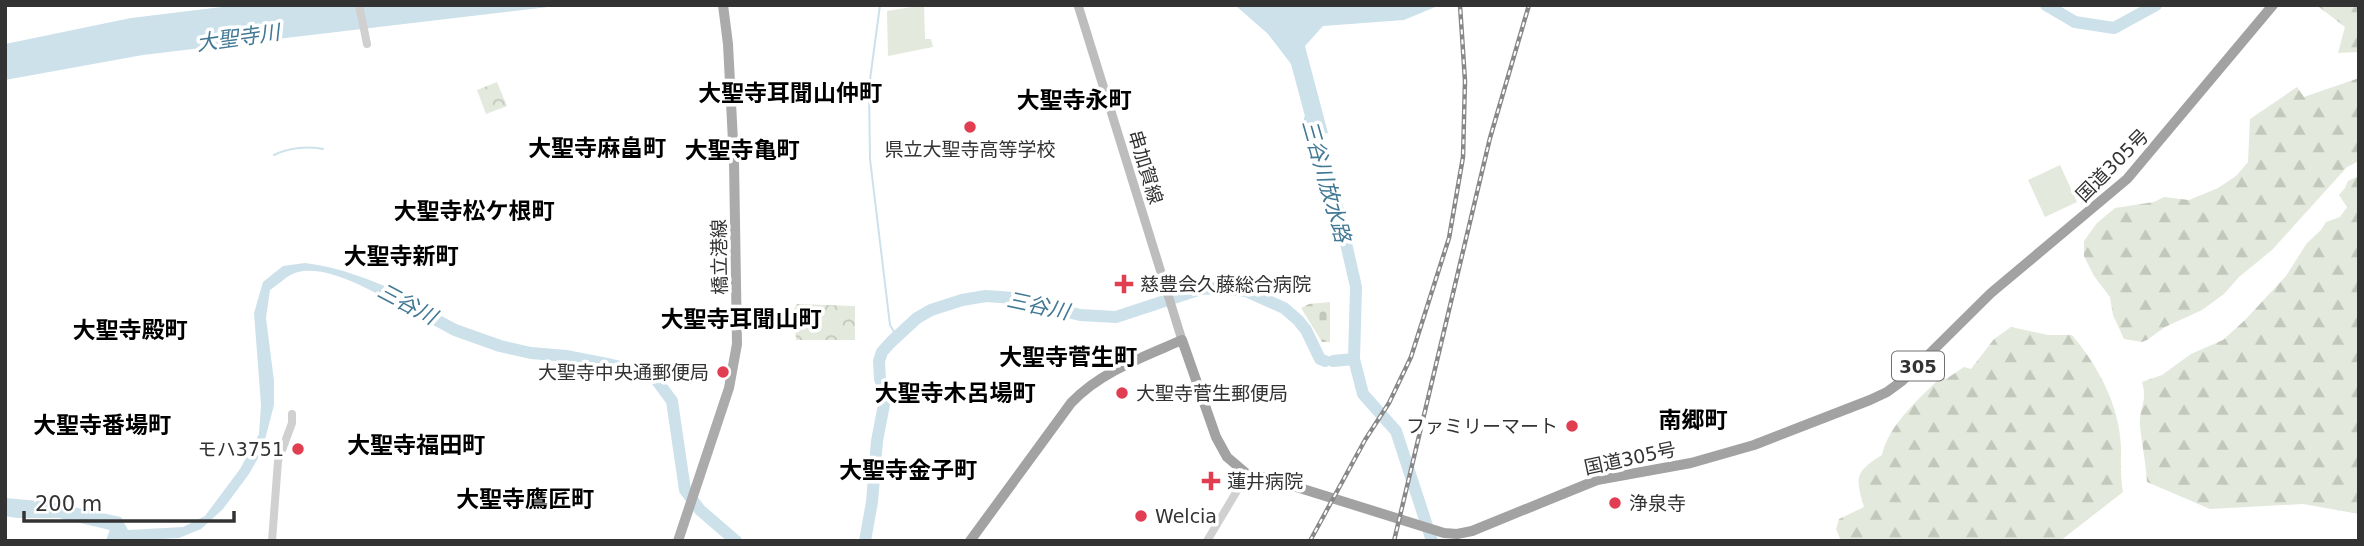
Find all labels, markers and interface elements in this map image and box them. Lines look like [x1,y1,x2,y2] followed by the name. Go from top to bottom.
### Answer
[195,20,283,56] water label: 大聖寺川
[698,80,882,106] district label: 大聖寺耳聞山仲町
[1017,87,1132,113] district label: 大聖寺永町
[1297,117,1355,247] water label: 三谷川放水路
[962,119,978,135] marker: 県立大聖寺高等学校
[2071,124,2153,206] street label: 国道305号
[1124,127,1168,207] street label: 串加賀線
[528,135,666,161] district label: 大聖寺麻畠町
[685,137,800,163] district label: 大聖寺亀町
[884,138,1056,160] place label: 県立大聖寺高等学校
[394,198,555,224] district label: 大聖寺松ケ根町
[707,219,731,295] street label: 橋立港線
[344,243,459,269] district label: 大聖寺新町
[1140,273,1311,295] place label: 慈豊会久藤総合病院
[1114,274,1134,294] marker: 慈豊会久藤総合病院
[374,279,442,330] water label: 三谷川
[1005,288,1073,325] water label: 三谷川
[661,306,822,332] district label: 大聖寺耳聞山町
[73,317,188,343] district label: 大聖寺殿町
[999,344,1137,370] district label: 大聖寺菅生町
[1892,352,1944,380] road number: 305
[538,361,709,383] place label: 大聖寺中央通郵便局
[715,364,731,380] marker: 大聖寺中央通郵便局
[875,380,1036,406] district label: 大聖寺木呂場町
[1136,382,1288,404] place label: 大聖寺菅生郵便局
[1114,385,1130,401] marker: 大聖寺菅生郵便局
[1659,407,1728,433] district label: 南郷町
[33,412,171,438] district label: 大聖寺番場町
[1406,415,1558,437] place label: ファミリーマート
[1564,418,1580,434] marker: ファミリーマート
[347,432,485,458] district label: 大聖寺福田町
[198,438,284,460] place label: モハ3751
[1582,438,1678,478] street label: 国道305号
[290,441,306,457] marker: モハ3751
[839,457,977,483] district label: 大聖寺金子町
[1227,470,1303,492] place label: 蓮井病院
[1201,471,1221,491] marker: 蓮井病院
[24,480,234,524] scale bar
[456,486,594,512] district label: 大聖寺鷹匠町
[35,492,102,516] text: 200 m
[1629,492,1686,514] place label: 浄泉寺
[1607,495,1623,511] marker: 浄泉寺
[1155,505,1217,527] place label: Welcia
[1133,508,1149,524] marker: Welcia

